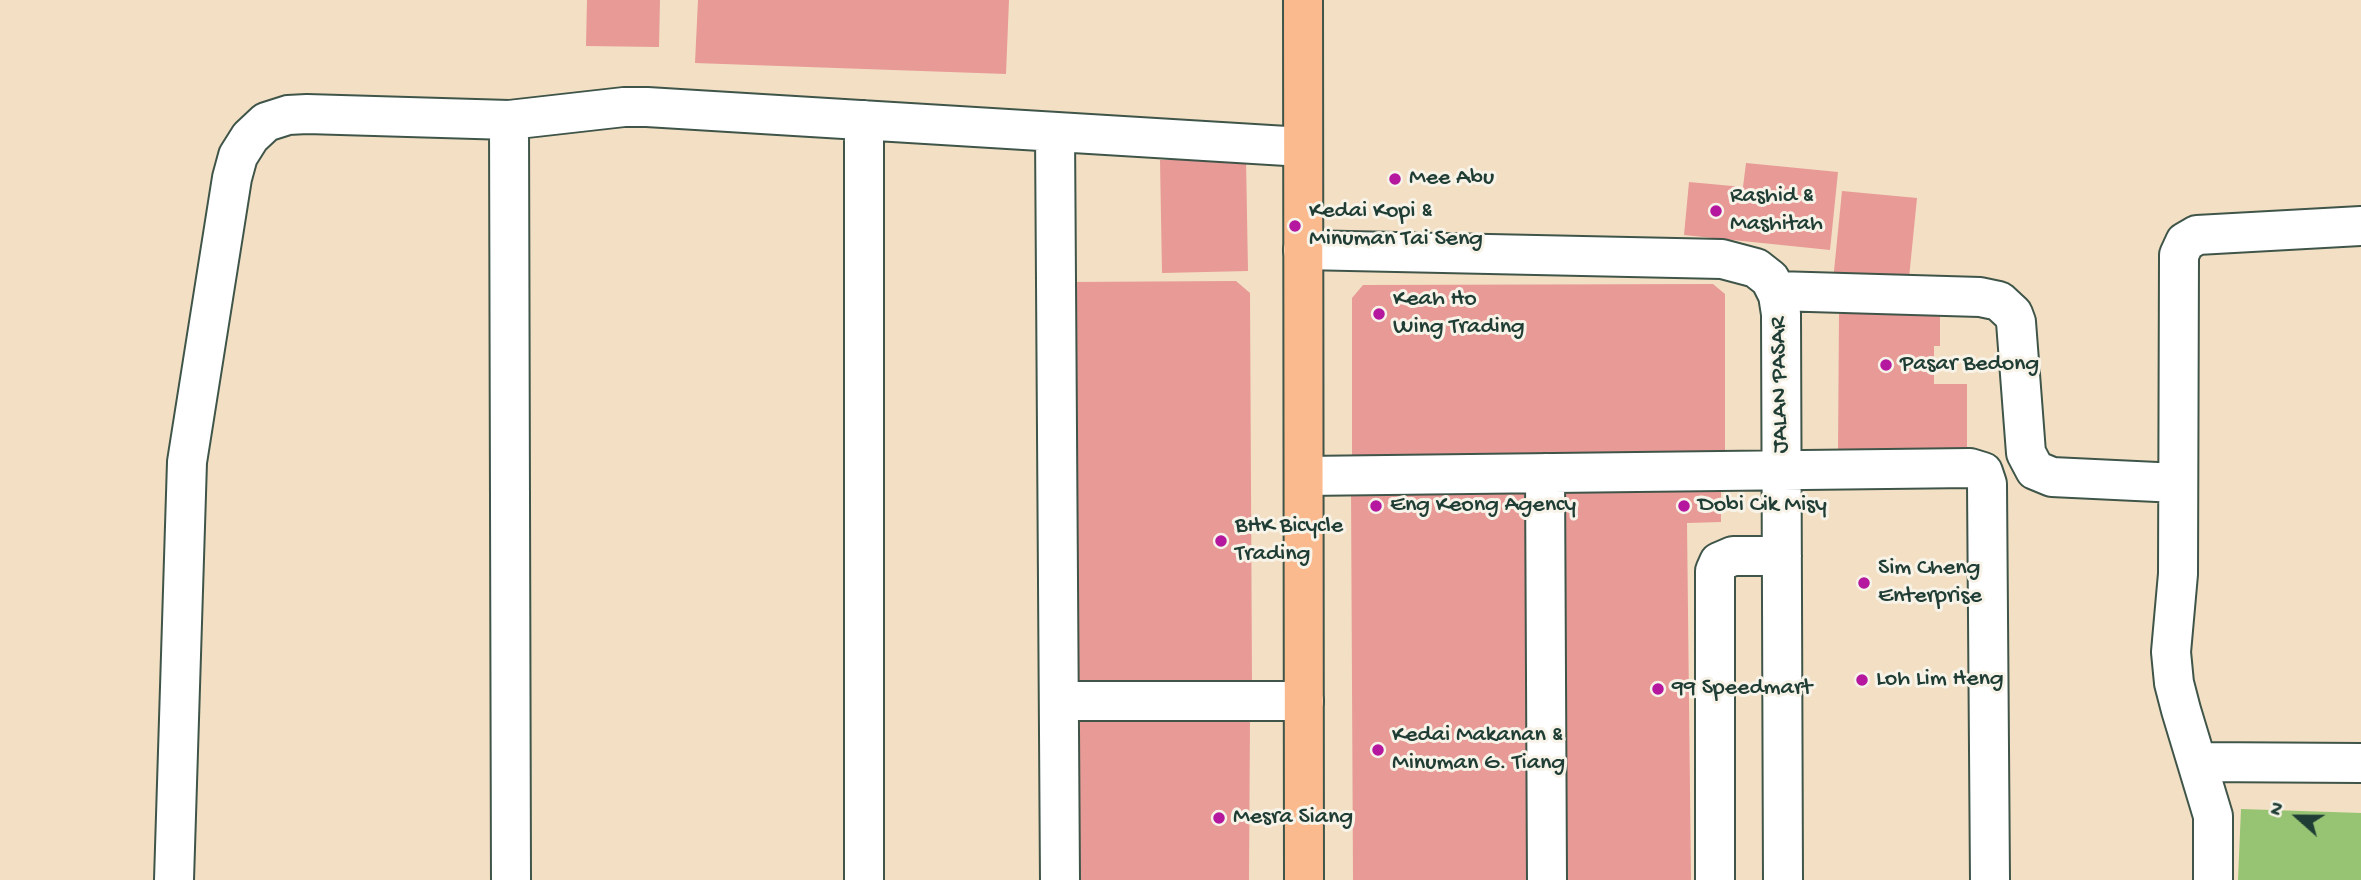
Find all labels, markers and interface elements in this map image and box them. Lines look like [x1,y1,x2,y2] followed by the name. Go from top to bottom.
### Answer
[1409,165,1494,193] place label: Mee Abu
[1387,171,1403,187] marker: Mee Abu
[1730,183,1823,239] place label: Rashid & Mashitah
[1309,198,1483,254] place label: Kedai Kopi & Minuman Tai Seng
[1708,203,1724,219] marker: Rashid & Mashitah
[1287,218,1303,234] marker: Kedai Kopi & Minuman Tai Seng
[1393,286,1525,342] place label: Keah Ho Wing Trading
[1371,306,1387,322] marker: Keah Ho Wing Trading
[1765,317,1797,453] street label: JALAN PASAR
[1900,351,2039,379] place label: Pasar Bedong
[1878,357,1894,373] marker: Pasar Bedong
[1390,492,1576,520] place label: Eng Keong Agency
[1698,492,1827,520] place label: Dobi Cik Misy
[1368,498,1384,514] marker: Eng Keong Agency
[1676,498,1692,514] marker: Dobi Cik Misy
[1235,513,1343,569] place label: BHK Bicycle Trading
[1213,533,1229,549] marker: BHK Bicycle Trading
[1878,555,1982,611] place label: Sim Cheng Enterprise
[1856,575,1872,591] marker: Sim Cheng Enterprise
[1876,666,2004,694] place label: Loh Lim Heng
[1854,672,1870,688] marker: Loh Lim Heng
[1672,675,1812,703] place label: 99 Speedmart
[1650,681,1666,697] marker: 99 Speedmart
[1392,722,1565,778] place label: Kedai Makanan & Minuman G. Tiang
[1370,742,1386,758] marker: Kedai Makanan & Minuman G. Tiang
[2263,782,2333,852] north arrow
[2265,799,2291,819] text: N
[1233,804,1353,832] place label: Mesra Siang
[1211,810,1227,826] marker: Mesra Siang

